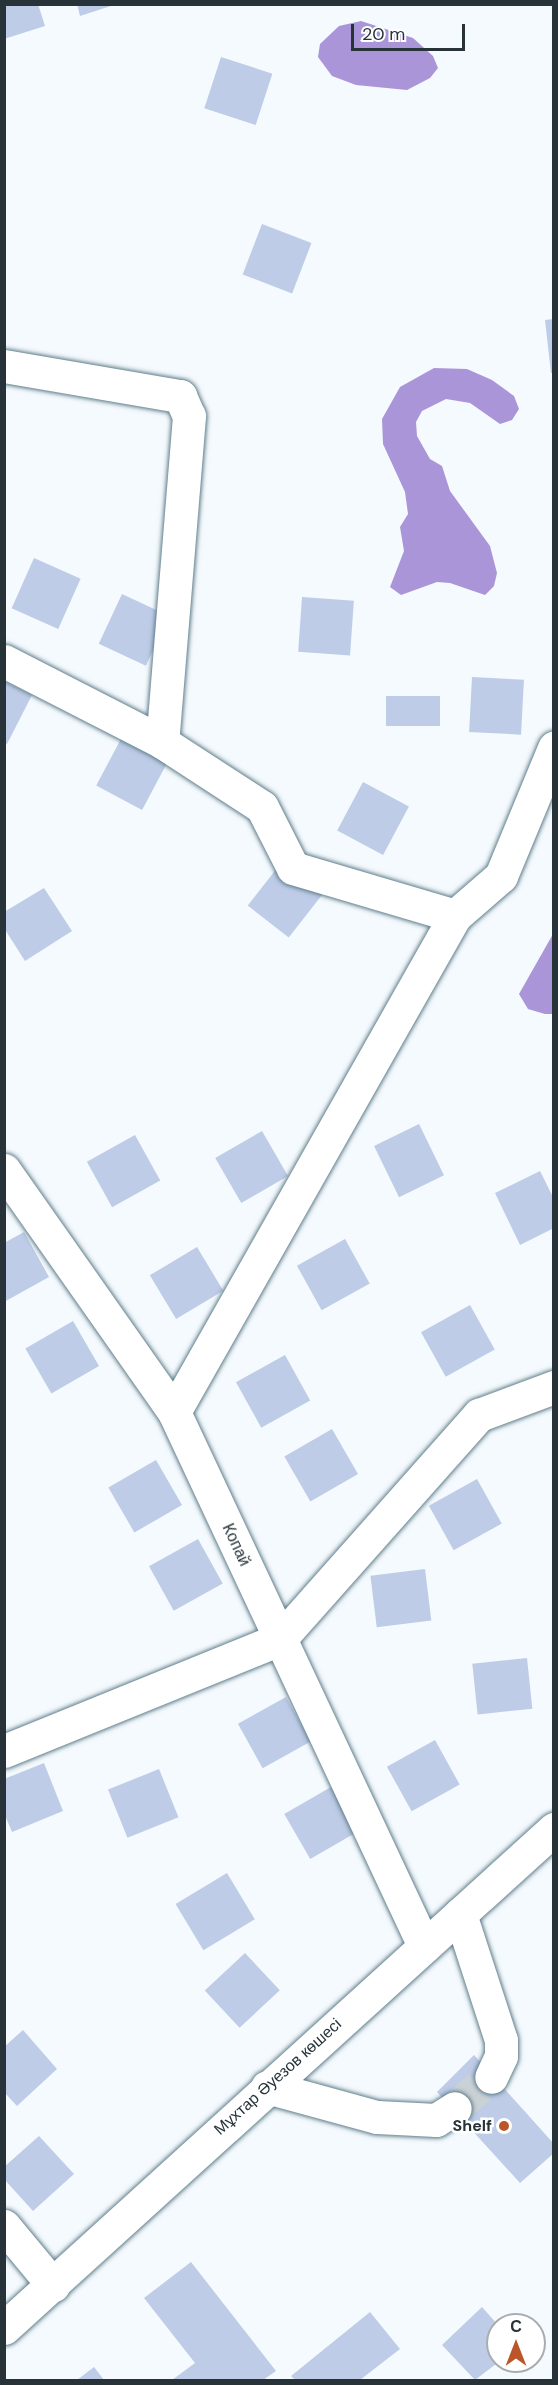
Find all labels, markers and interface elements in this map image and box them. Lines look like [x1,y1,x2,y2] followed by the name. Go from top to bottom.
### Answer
[354,12,468,50] scale bar
[362,22,405,46] text: 20 m
[218,1521,254,1569] street label: Копай
[210,2015,346,2139] street label: Мұхтар Әуезов көшесі
[453,2116,492,2136] place label: Shelf
[497,2119,511,2133] marker: Shelf
[486,2313,546,2373] north arrow
[510,2316,522,2337] text: С

